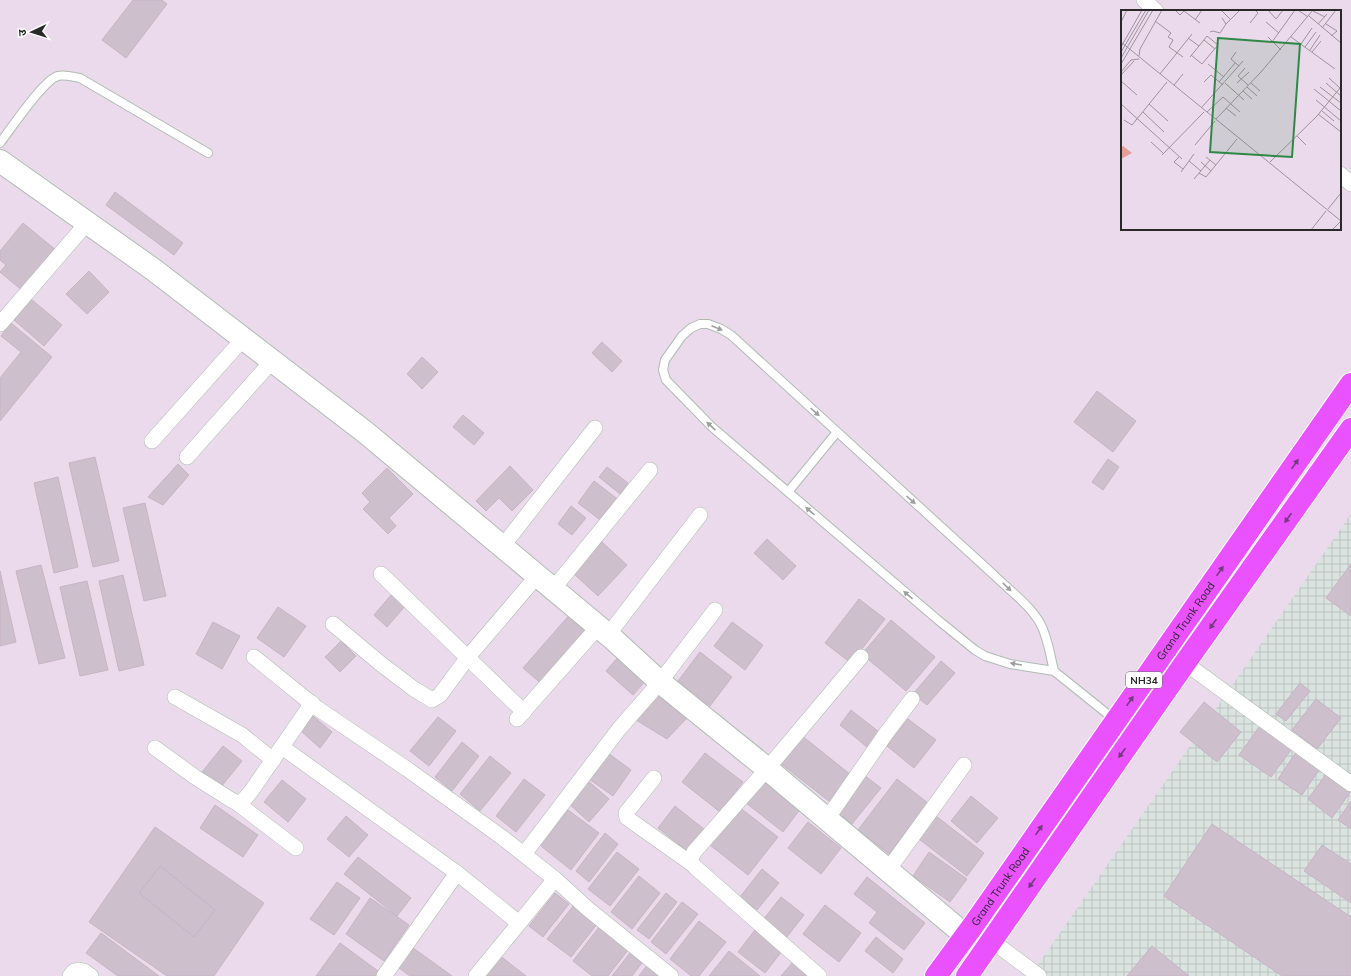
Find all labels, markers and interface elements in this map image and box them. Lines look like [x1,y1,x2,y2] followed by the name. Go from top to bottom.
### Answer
[1121,10,1341,230] inset map
[12,12,52,52] north arrow
[15,28,29,36] text: उ
[711,325,723,331] one-way arrow
[810,407,820,417] one-way arrow
[706,421,716,431] one-way arrow
[1291,459,1299,470] one-way arrow
[906,495,917,504] one-way arrow
[804,506,815,515] one-way arrow
[1284,513,1292,523] one-way arrow
[1216,566,1224,576] one-way arrow
[1153,579,1218,663] street label: Grand Trunk Road
[1002,582,1012,592] one-way arrow
[903,591,914,600] one-way arrow
[1209,619,1217,629] one-way arrow
[1010,661,1022,667] one-way arrow
[1126,672,1162,688] road number: NH34
[1126,695,1134,706] one-way arrow
[1118,748,1126,759] one-way arrow
[1035,825,1043,835] one-way arrow
[968,845,1032,929] street label: Grand Trunk Road
[1028,878,1036,888] one-way arrow

